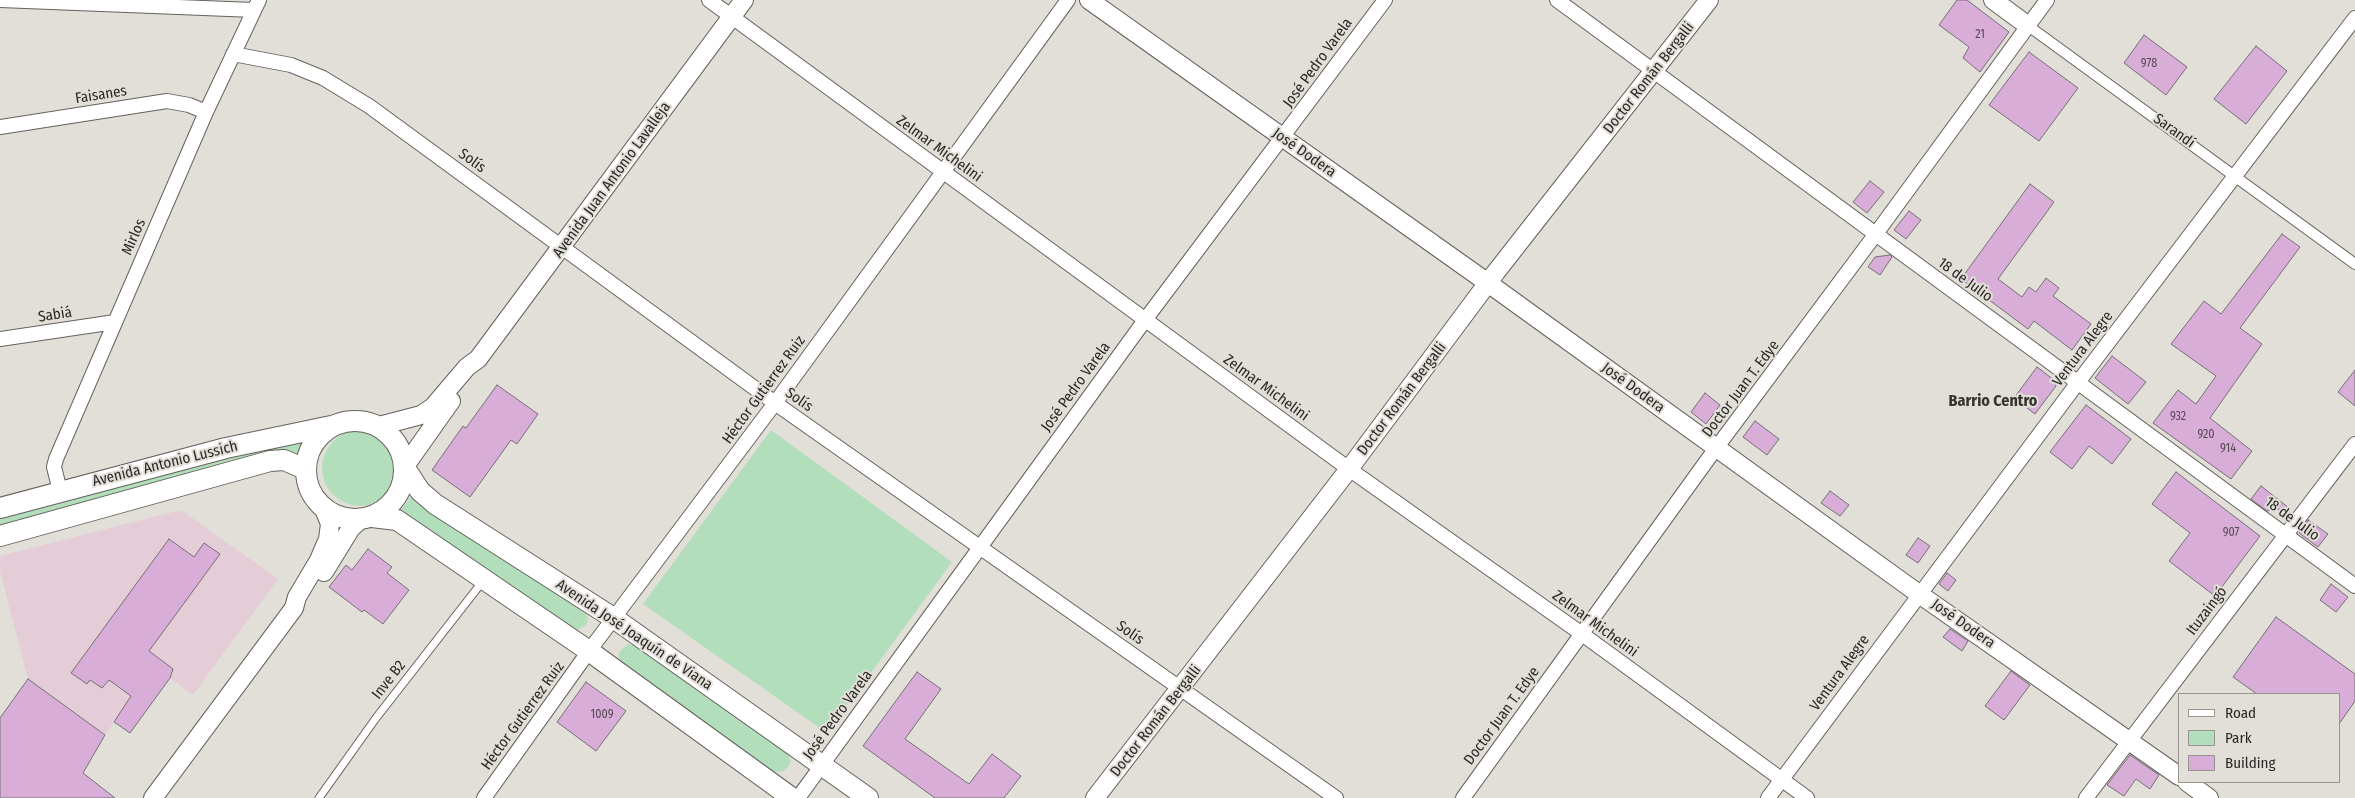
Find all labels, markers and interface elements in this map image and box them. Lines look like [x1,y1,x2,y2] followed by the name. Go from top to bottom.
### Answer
[1279,15,1357,111] street label: José Pedro Varela
[1600,19,1698,137] street label: Doctor Román Bergalli
[1975,28,1985,42] house number: 21
[2141,57,2157,71] house number: 978
[74,82,128,108] street label: Faisanes
[549,98,675,262] street label: Avenida Juan Antonio Lavalleja
[2150,110,2198,152] street label: Sarandí
[893,112,985,186] street label: Zelmar Michelini
[1269,125,1339,181] street label: José Dodera
[455,145,489,177] street label: Solís
[118,216,150,258] street label: Mirlos
[1934,254,1996,306] street label: 18 de Julio
[37,303,73,327] street label: Sabiá
[2049,308,2117,390] street label: Ventura Alegre
[719,332,809,448] street label: Héctor Gutierrez Ruiz
[1699,337,1783,441] street label: Doctor Juan T. Edye
[1037,339,1115,435] street label: José Pedro Varela
[1354,339,1450,459] street label: Doctor Román Bergalli
[1220,351,1312,425] street label: Zelmar Michelini
[1598,359,1668,417] street label: José Dodera
[782,384,816,416] street label: Solís
[1949,392,2037,412] district label: Barrio Centro
[2170,410,2186,424] house number: 932
[2197,428,2215,442] house number: 920
[91,437,239,491] street label: Avenida Antonio Lussich
[2220,442,2236,456] house number: 914
[2261,493,2323,545] street label: 18 de Julio
[2223,526,2239,540] house number: 907
[552,576,716,694] street label: Avenida José Joaquín de Viana
[2183,583,2231,639] street label: Ituzaingó
[1549,587,1641,661] street label: Zelmar Michelini
[1928,596,1998,652] street label: José Dodera
[1113,617,1147,649] street label: Solís
[1806,632,1874,714] street label: Ventura Alegre
[368,657,410,703] street label: Inve B2
[478,658,568,774] street label: Héctor Gutierrez Ruiz
[1107,662,1205,780] street label: Doctor Román Bergalli
[1460,664,1544,768] street label: Doctor Juan T. Edye
[799,667,877,763] street label: José Pedro Varela
[2178,693,2340,783] legend
[2225,704,2256,722] text: Road
[591,708,613,722] house number: 1009
[2225,729,2252,747] text: Park
[2225,754,2276,772] text: Building

